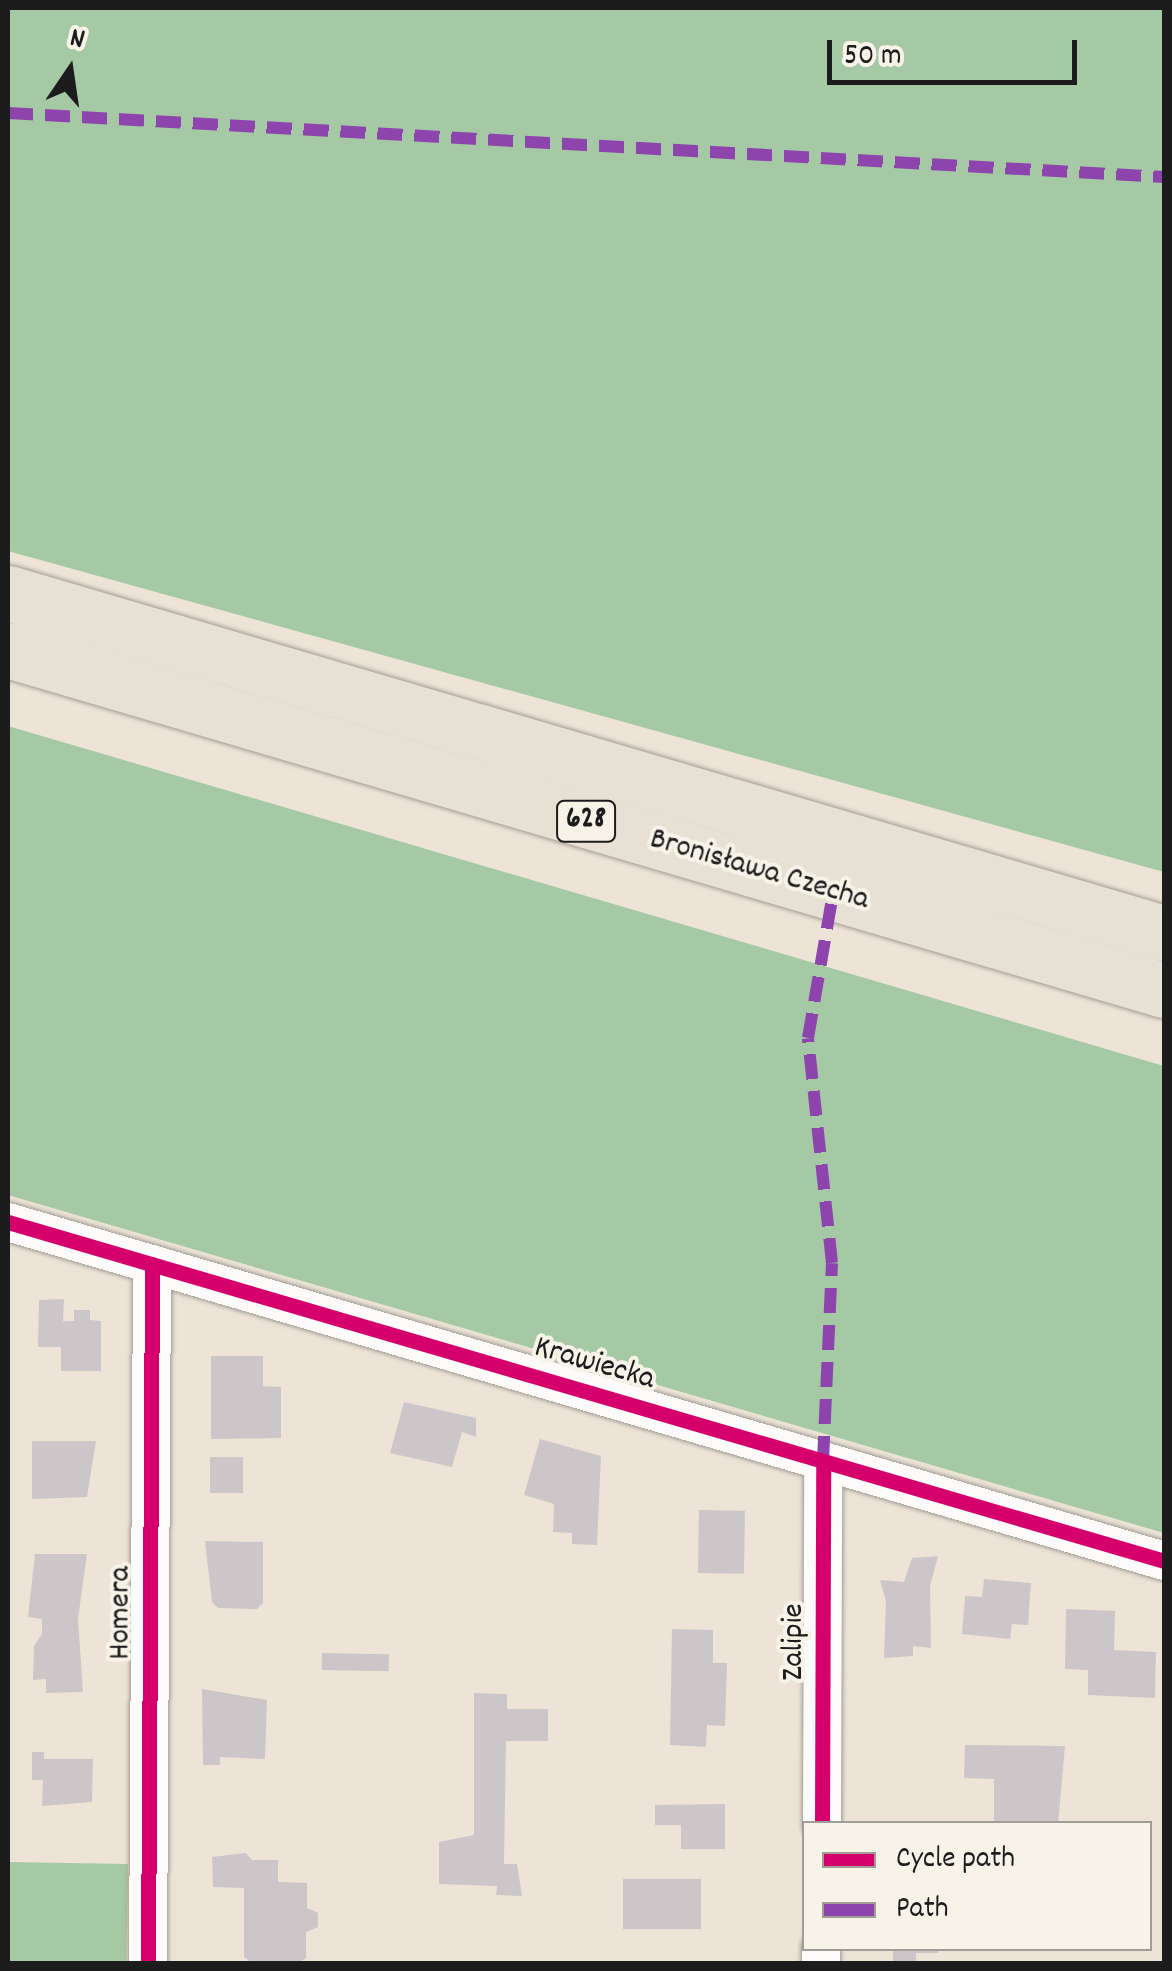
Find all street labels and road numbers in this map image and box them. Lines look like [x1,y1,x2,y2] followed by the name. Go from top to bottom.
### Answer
[556,796,616,846] road number: 628
[645,821,873,921] street label: Bronisława Czecha
[529,1330,659,1400] street label: Krawiecka
[103,1566,141,1660] street label: Homera
[776,1603,814,1681] street label: Zalipie

